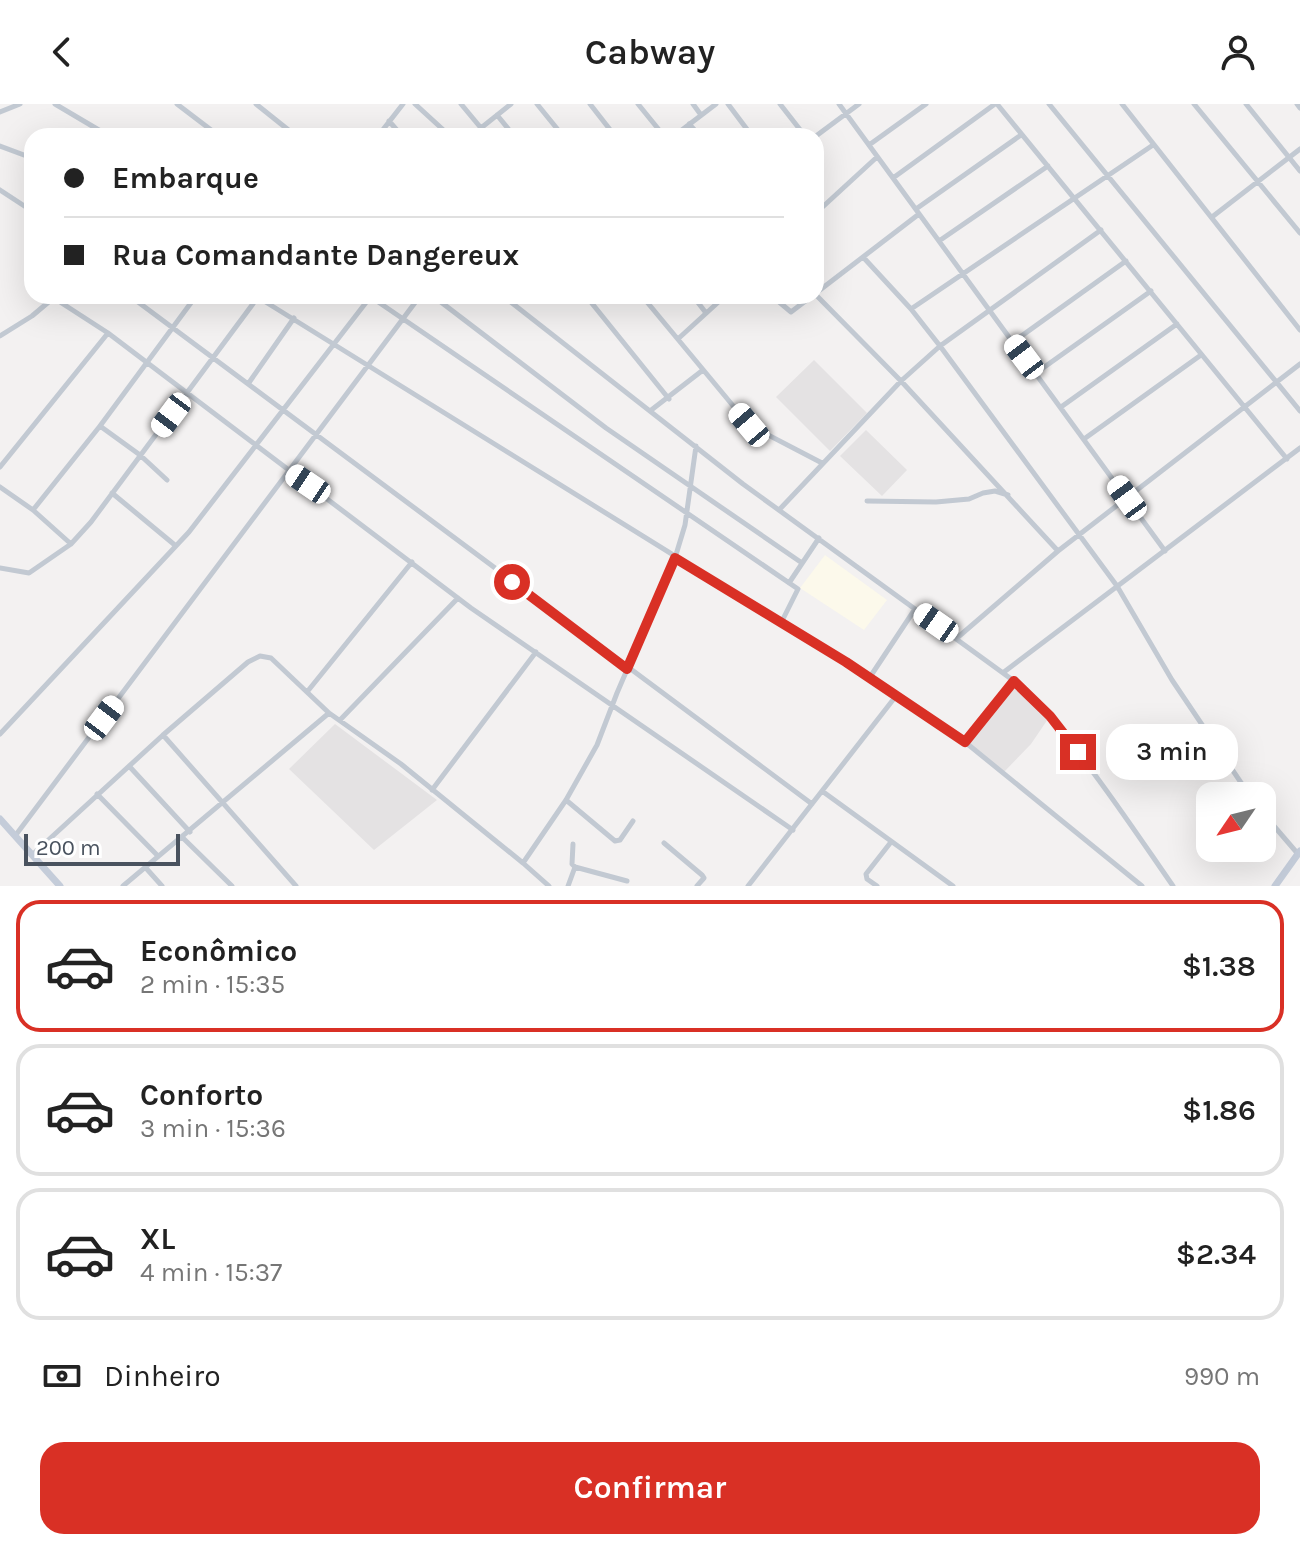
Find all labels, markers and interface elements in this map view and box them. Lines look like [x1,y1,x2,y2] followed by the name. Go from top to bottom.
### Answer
[40,30,84,74] icon: back
[1216,30,1260,74] icon: person
[585,31,715,73] text: Cabway
[112,160,259,196] text: Embarque
[112,237,519,273] text: Rua Comandante Dangereux
[1000,331,1048,383] car
[147,389,195,441] car
[724,399,774,451] car
[281,461,335,507] car
[1103,472,1151,524] car
[494,564,530,600] route start
[909,599,963,647] car
[80,692,128,744] car
[1106,724,1238,780] callout: 3 min
[1060,734,1096,770] route end
[1136,736,1208,767] text: 3 min
[1196,782,1276,862] north arrow
[1196,782,1276,862] map controls
[24,830,180,866] scale bar
[36,835,101,861] text: 200 m
[44,930,116,1002] icon: car
[140,933,297,969] text: Econômico
[1182,948,1256,984] text: $1.38
[140,969,285,1000] text: 2 min · 15:35
[44,1074,116,1146] icon: car
[140,1077,263,1113] text: Conforto
[1182,1092,1256,1128] text: $1.86
[140,1113,286,1144] text: 3 min · 15:36
[44,1218,116,1290] icon: car
[140,1221,175,1257] text: XL
[1176,1236,1256,1272] text: $2.34
[140,1257,282,1288] text: 4 min · 15:37
[40,1354,84,1398] icon: cash
[104,1358,221,1394] text: Dinheiro
[1184,1361,1260,1392] text: 990 m
[40,1442,1260,1534] button: Confirmar

